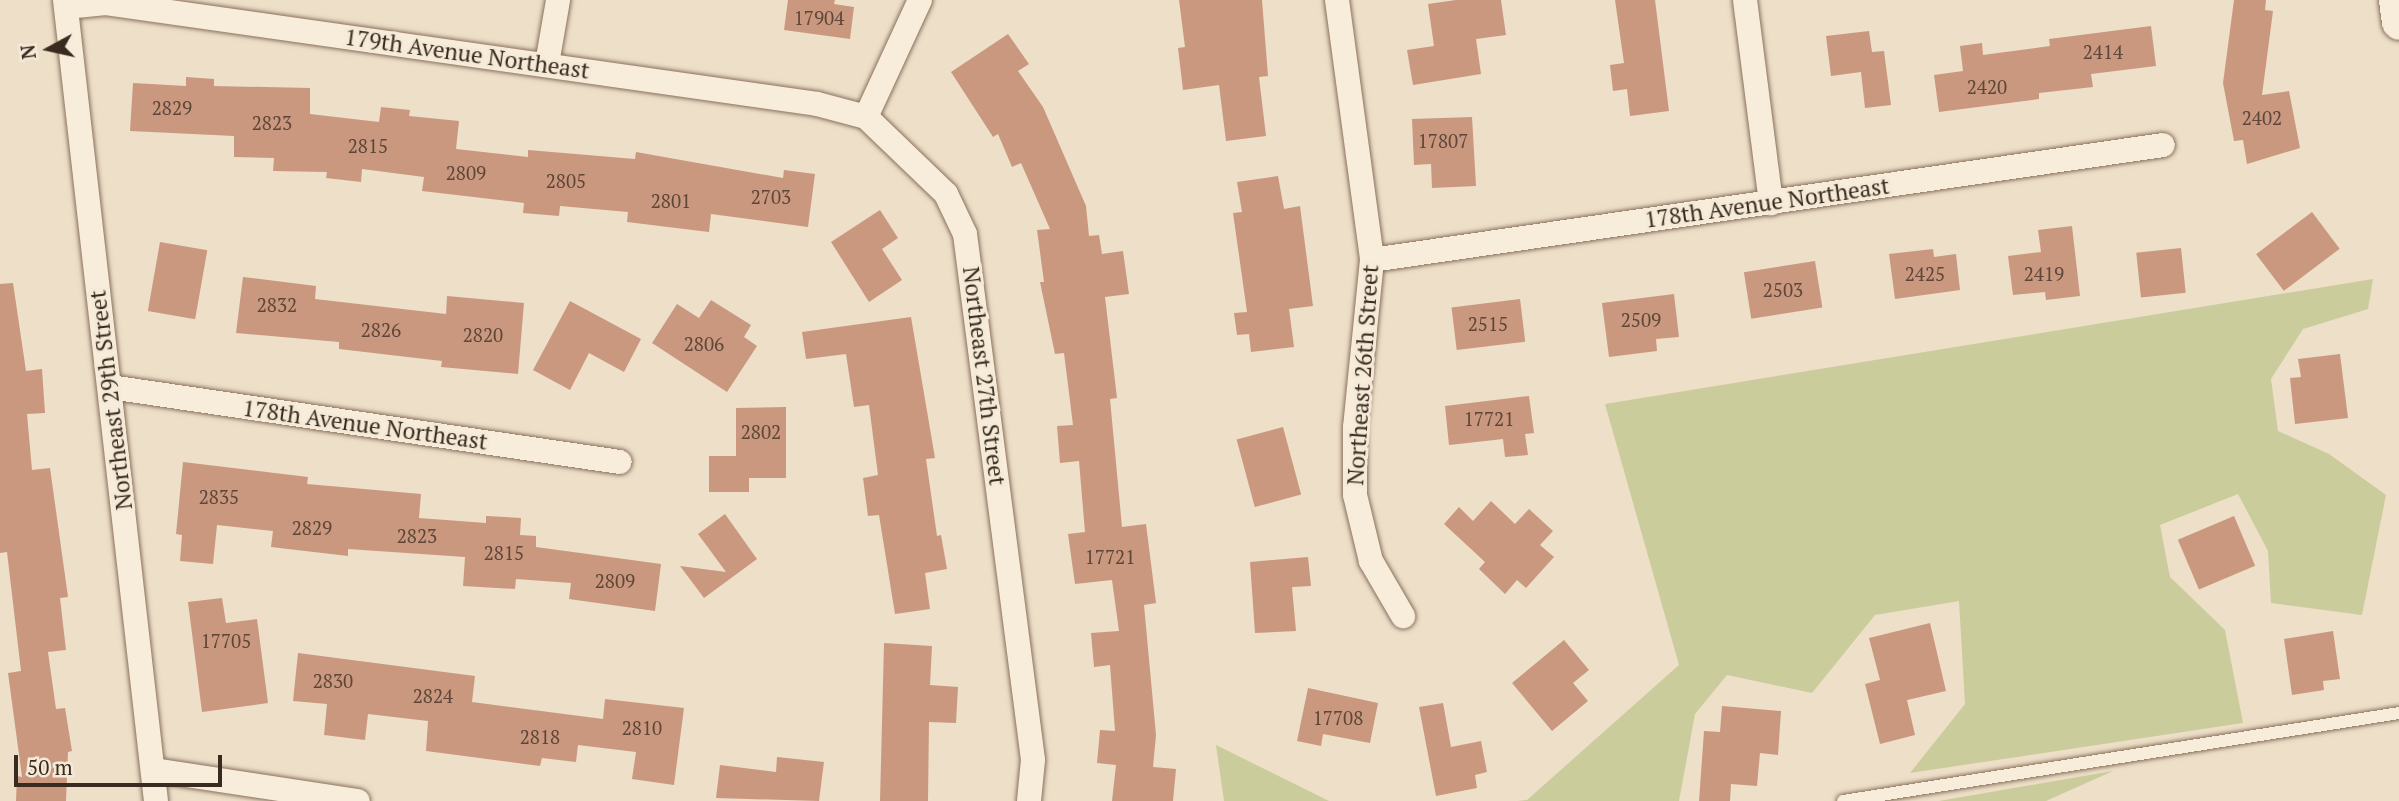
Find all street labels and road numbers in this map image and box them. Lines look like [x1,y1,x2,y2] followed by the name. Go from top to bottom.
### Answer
[343,23,591,85] street label: 179th Avenue Northeast
[1643,172,1891,234] street label: 178th Avenue Northeast
[1342,264,1384,486] street label: Northeast 26th Street
[957,265,1011,487] street label: Northeast 27th Street
[84,289,138,511] street label: Northeast 29th Street
[241,394,489,456] street label: 178th Avenue Northeast

